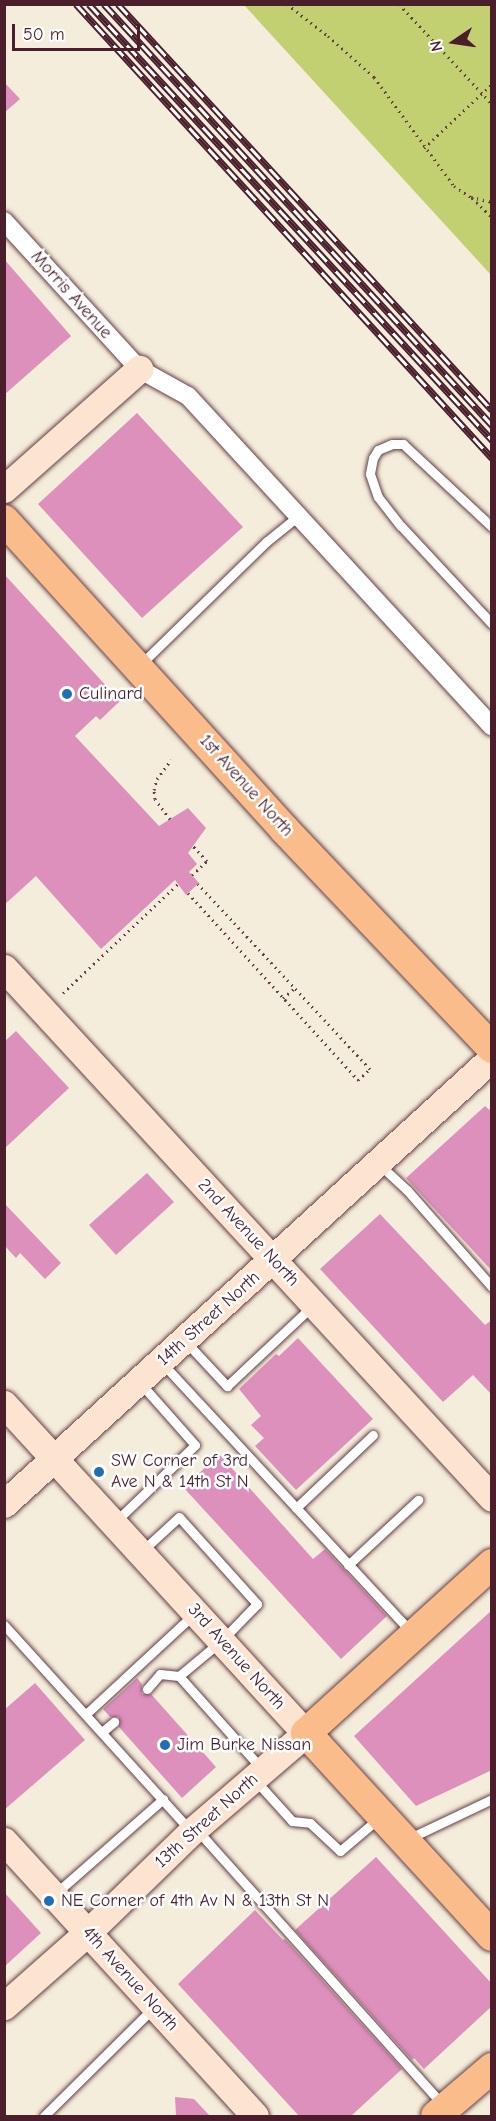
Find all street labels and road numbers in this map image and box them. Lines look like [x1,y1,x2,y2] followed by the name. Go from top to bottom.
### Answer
[26,246,116,344] street label: Morris Avenue
[195,731,297,841] street label: 1st Avenue North
[193,1175,303,1291] street label: 2nd Avenue North
[153,1267,265,1371] street label: 14th Street North
[183,1599,289,1715] street label: 3rd Avenue North
[151,1769,263,1873] street label: 13th Street North
[77,1922,183,2036] street label: 4th Avenue North

